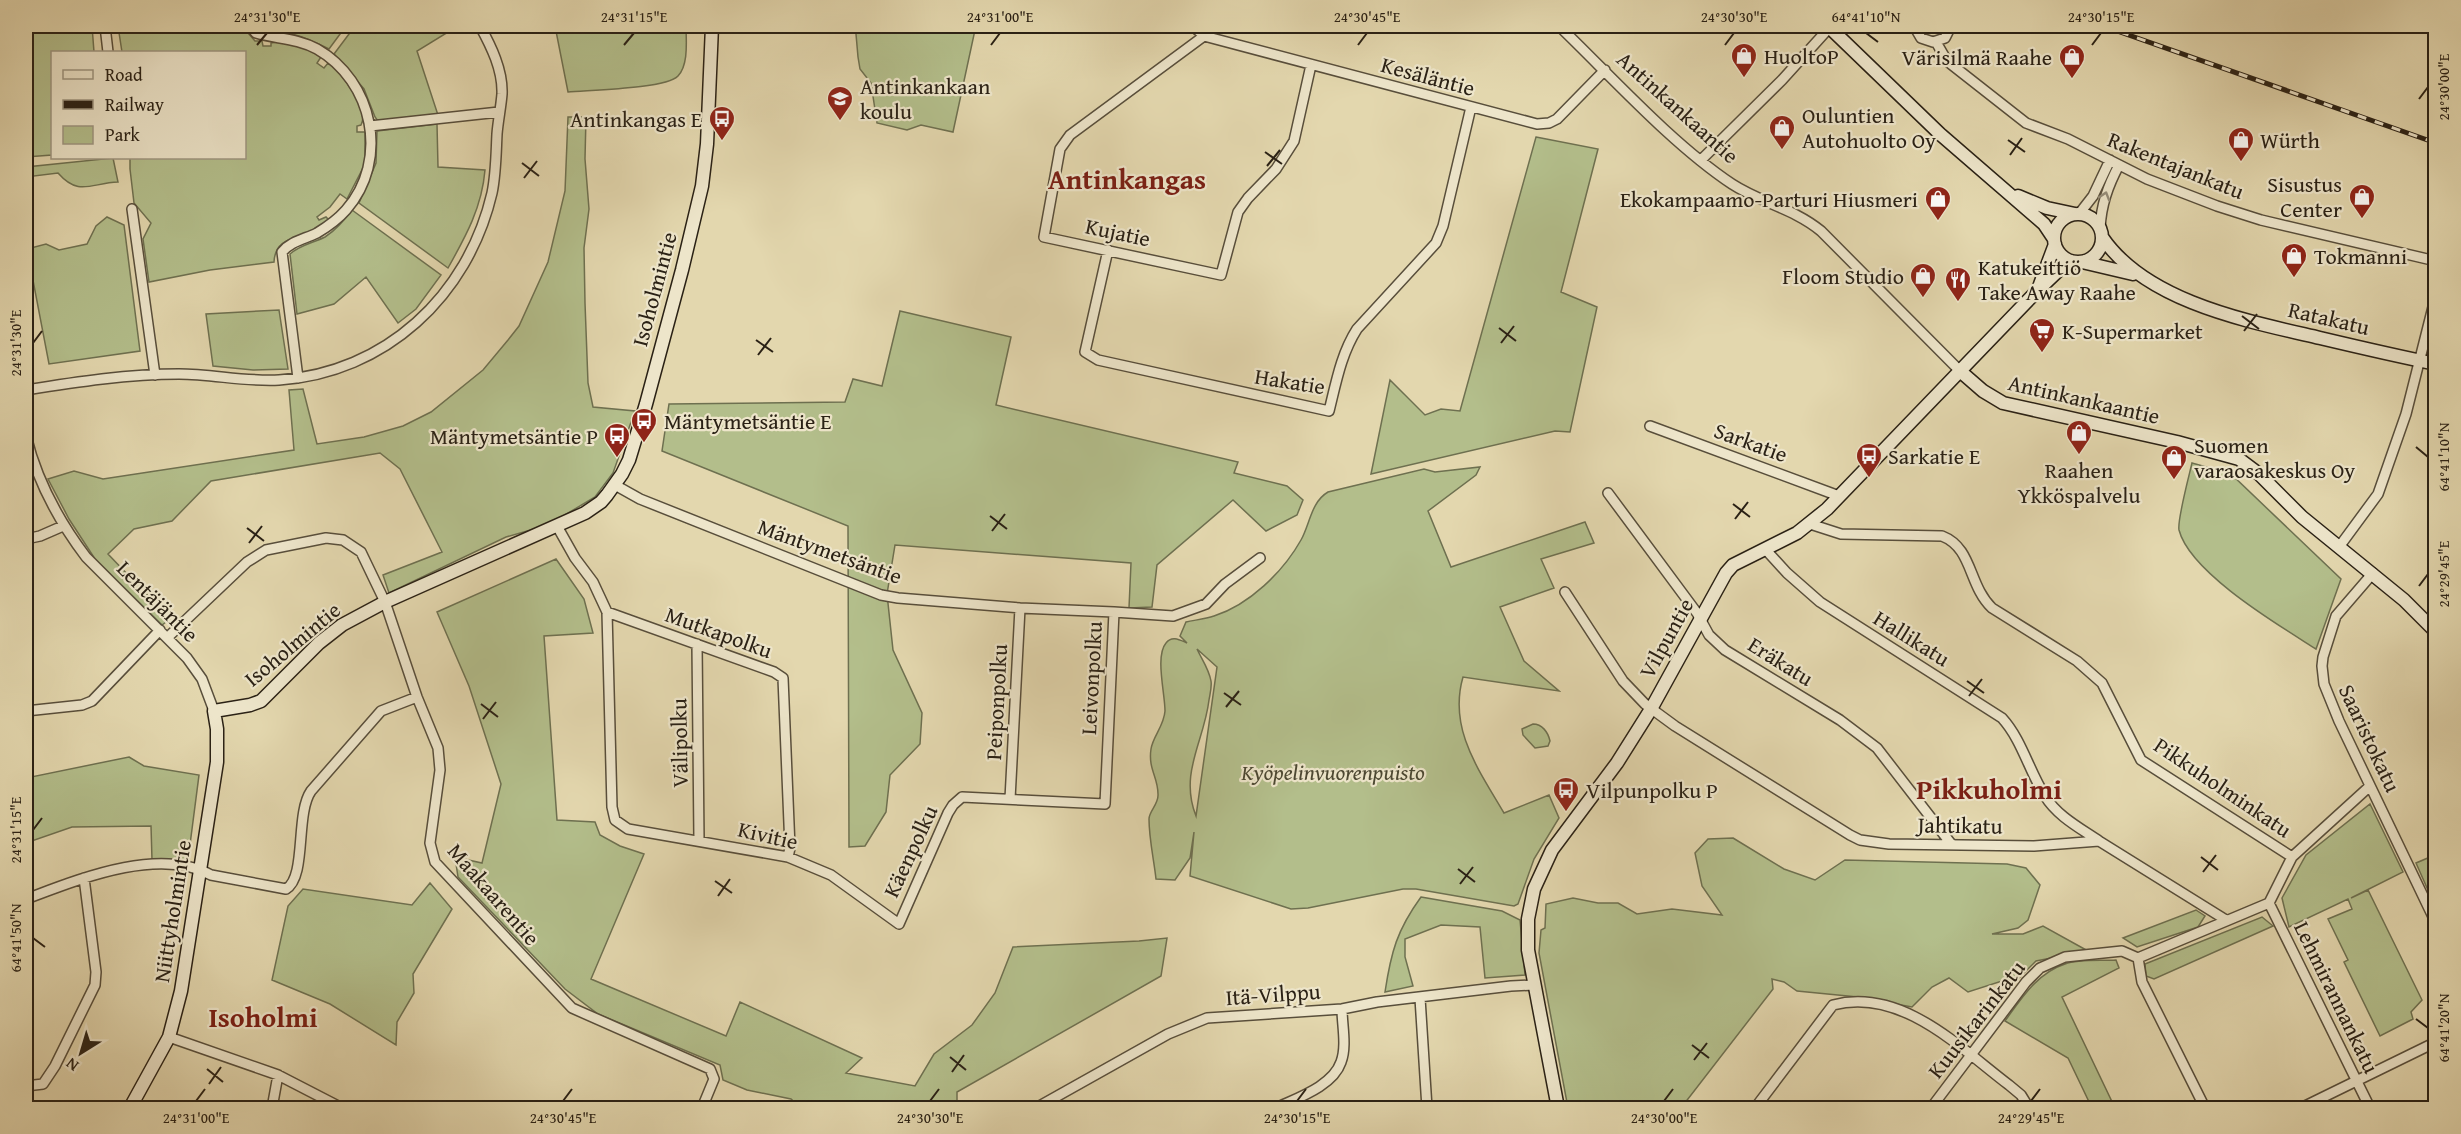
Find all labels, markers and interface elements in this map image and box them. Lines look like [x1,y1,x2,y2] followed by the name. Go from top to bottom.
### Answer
[234,6,301,27] text: 24°31'30"E
[601,6,668,27] text: 24°31'15"E
[967,6,1034,27] text: 24°31'00"E
[1334,6,1401,27] text: 24°30'45"E
[1701,6,1768,27] text: 24°30'30"E
[1832,6,1901,27] text: 64°41'10"N
[2068,6,2135,27] text: 24°30'15"E
[1764,40,1839,72] place label: HuoltoP
[1729,41,1759,79] shop icon: HuoltoP
[1902,41,2052,73] place label: Värisilmä Raahe
[2057,42,2087,80] shop icon: Värisilmä Raahe
[1610,43,1746,171] street label: Antinkankaantie
[1378,48,1478,104] street label: Kesäläntie
[51,51,246,159] legend
[2433,53,2454,120] text: 24°30'00"E
[105,61,143,88] text: Road
[860,70,991,127] place label: Antinkankaan koulu
[825,84,855,122] school or university icon: Antinkankaan koulu
[105,91,164,118] text: Railway
[1802,99,1936,156] place label: Ouluntien Autohuolto Oy
[570,103,702,135] place label: Antinkangas E
[707,104,737,142] bus stop icon: Antinkangas E
[1767,113,1797,151] shop icon: Ouluntien Autohuolto Oy
[105,121,141,148] text: Park
[2103,123,2249,207] street label: Rakentajankatu
[2260,124,2320,156] place label: Würth
[2226,125,2256,163] shop icon: Würth
[1048,158,1206,199] district label: Antinkangas
[2267,168,2342,225] place label: Sisustus Center
[2347,182,2377,220] shop icon: Sisustus Center
[1620,183,1918,215] place label: Ekokampaamo-Parturi Hiusmeri
[1923,184,1953,222] shop icon: Ekokampaamo-Parturi Hiusmeri
[2098,191,2110,202] one-way arrow
[1083,210,1153,254] street label: Kujatie
[623,228,685,350] street label: Isoholmintie
[2314,240,2407,272] place label: Tokmanni
[2279,241,2309,279] shop icon: Tokmanni
[1978,251,2136,308] place label: Katukeittiö Take Away Raahe
[1782,260,1904,292] place label: Floom Studio
[1908,261,1938,299] shop icon: Floom Studio
[1943,265,1973,303] restaurant icon: Katukeittiö Take Away Raahe
[2285,293,2373,343] street label: Ratakatu
[5,309,26,376] text: 24°31'30"E
[2062,315,2203,347] place label: K-Supermarket
[2027,316,2057,354] supermarket icon: K-Supermarket
[1253,360,1327,402] street label: Hakatie
[2005,366,2163,432] street label: Antinkankaantie
[664,405,831,437] place label: Mäntymetsäntie E
[629,406,659,444] bus stop icon: Mäntymetsäntie E
[1710,414,1792,470] street label: Sarkatie
[2064,418,2094,456] shop icon: Raahen Ykköspalvelu
[430,420,598,452] place label: Mäntymetsäntie P
[602,421,632,459] bus stop icon: Mäntymetsäntie P
[2433,422,2454,491] text: 64°41'10"N
[2194,429,2355,486] place label: Suomen varaosakeskus Oy
[1888,440,1980,472] place label: Sarkatie E
[1854,441,1884,479] bus stop icon: Sarkatie E
[2159,443,2189,481] shop icon: Suomen varaosakeskus Oy
[2018,454,2140,511] place label: Raahen Ykköspalvelu
[753,510,907,592] street label: Mäntymetsäntie
[2433,540,2454,607] text: 24°29'45"E
[110,553,206,649] street label: Lentäjäntie
[1631,592,1701,684] street label: Vilpuntie
[237,594,347,694] street label: Isoholmintie
[661,598,777,666] street label: Mutkapolku
[1868,602,1956,674] street label: Hallikatu
[1072,620,1110,736] street label: Leivonpolku
[1742,628,1820,694] street label: Eräkatu
[977,643,1015,761] street label: Peiponpolku
[2331,679,2409,797] street label: Saaristokatu
[662,698,696,788] street label: Välipolku
[2148,729,2298,845] street label: Pikkuholminkatu
[1240,756,1425,788] park label: Kyöpelinvuorenpuisto
[1916,768,2062,809] district label: Pikkuholmi
[1586,774,1718,806] place label: Vilpunpolku P
[1551,775,1581,813] bus stop icon: Vilpunpolku P
[5,796,26,863] text: 24°31'15"E
[875,800,945,902] street label: Käenpolku
[1914,808,2003,842] street label: Jahtikatu
[735,813,801,857] street label: Kivitie
[440,836,548,952] street label: Maakaarentie
[145,837,199,985] street label: Niittyholmintie
[5,903,26,972] text: 64°41'50"N
[2286,916,2388,1078] street label: Lehmirannankatu
[1920,953,2032,1085] street label: Kuusikarinkatu
[1225,975,1322,1013] street label: Itä-Vilppu
[2433,993,2454,1062] text: 64°41'20"N
[208,996,318,1037] district label: Isoholmi
[51,1023,111,1083] north arrow
[60,1052,83,1078] text: N
[163,1107,230,1128] text: 24°31'00"E
[530,1107,597,1128] text: 24°30'45"E
[897,1107,964,1128] text: 24°30'30"E
[1264,1107,1331,1128] text: 24°30'15"E
[1631,1107,1698,1128] text: 24°30'00"E
[1998,1107,2065,1128] text: 24°29'45"E

